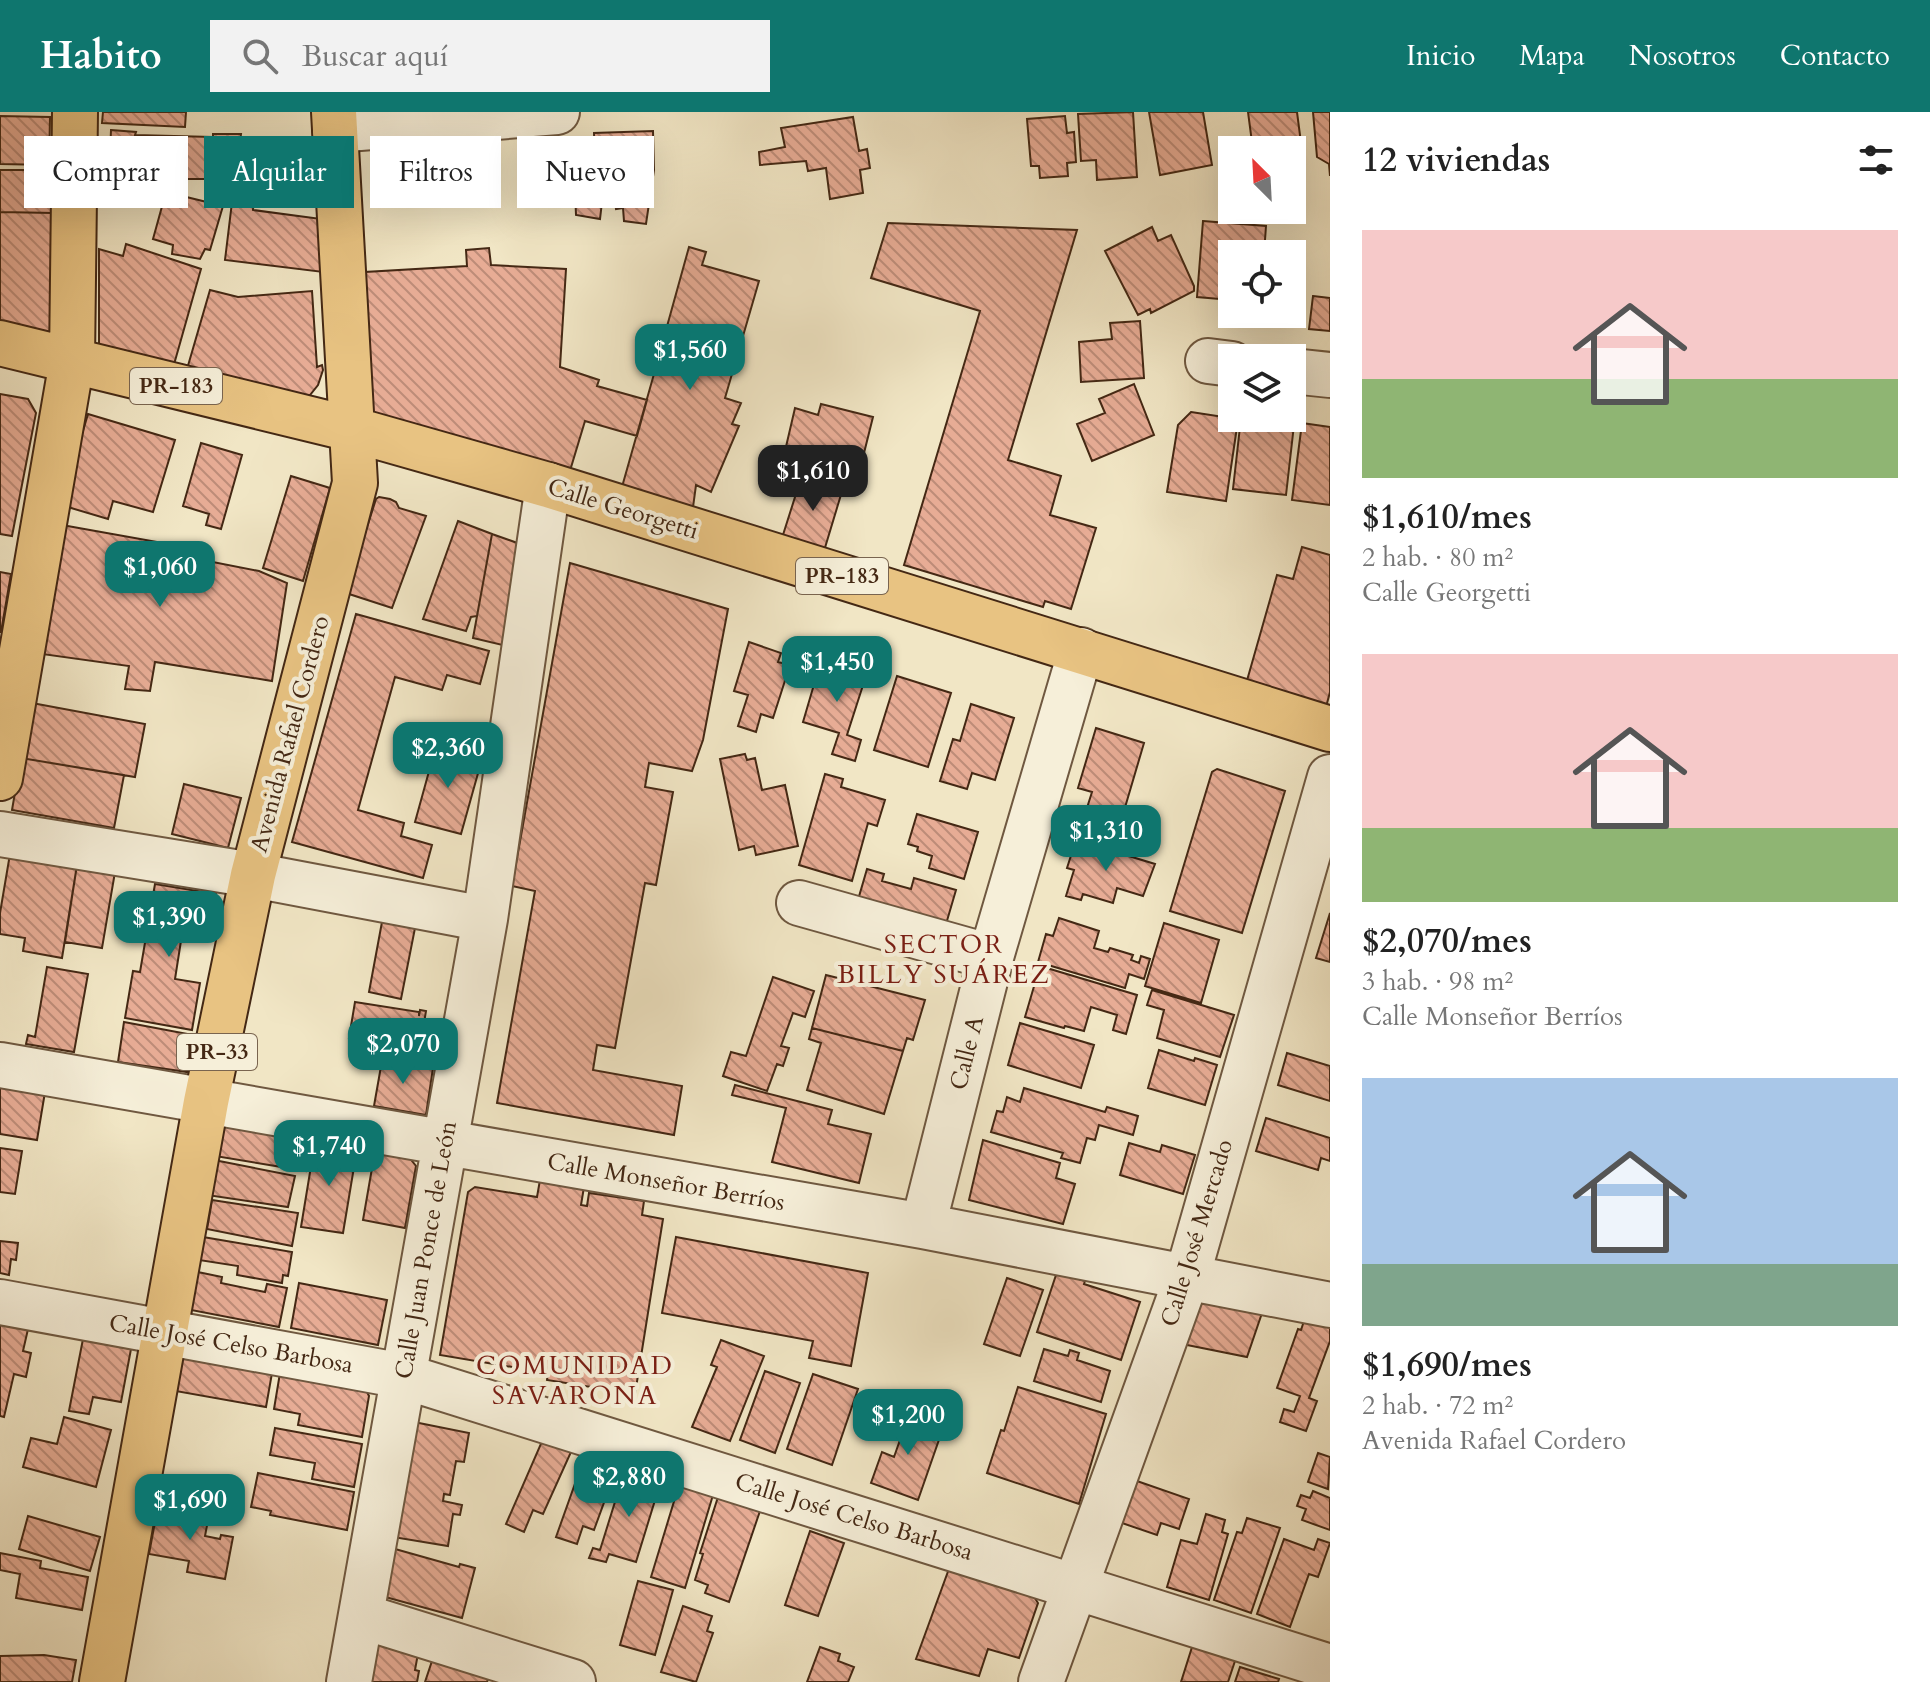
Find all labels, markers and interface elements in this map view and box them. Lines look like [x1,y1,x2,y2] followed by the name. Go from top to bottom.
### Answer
[210,20,770,92] search box
[40,30,162,82] text: Habito
[238,34,282,78] icon: search
[302,36,448,77] text: Buscar aquí
[1406,37,1475,75] text: Inicio
[1519,37,1585,75] text: Mapa
[1629,37,1736,75] text: Nosotros
[1780,37,1890,75] text: Contacto
[24,136,188,208] chip: Comprar
[204,136,354,208] chip: Alquilar
[370,136,501,208] chip: Filtros
[517,136,654,208] chip: Nuevo
[1218,136,1306,224] north arrow
[1218,136,1306,432] map controls
[1362,137,1550,183] text: 12 viviendas
[1854,138,1898,182] icon: filters
[1218,240,1306,328] button: locate
[1558,282,1702,426] icon: home
[625,324,755,392] pin: $1,560
[653,332,727,367] text: $1,560
[1218,344,1306,432] button: layers
[130,368,222,404] road number: PR-183
[748,445,878,513] pin: $1,610
[776,453,850,488] text: $1,610
[544,470,703,548] street label: Calle Georgetti
[1362,494,1532,540] text: $1,610/mes
[1362,540,1513,575] text: 2 hab. · 80 m²
[95,541,225,609] pin: $1,060
[123,549,197,584] text: $1,060
[796,558,888,594] road number: PR-183
[1362,575,1531,610] text: Calle Georgetti
[243,612,337,856] street label: Avenida Rafael Cordero
[772,636,902,704] pin: $1,450
[800,644,874,679] text: $1,450
[1558,706,1702,850] icon: home
[383,722,513,790] pin: $2,360
[411,730,485,765] text: $2,360
[1041,805,1171,873] pin: $1,310
[1069,813,1143,848] text: $1,310
[104,891,234,959] pin: $1,390
[132,899,206,934] text: $1,390
[1362,918,1532,964] text: $2,070/mes
[837,927,1051,992] district label: SECTOR BILLY SUÁREZ
[1362,964,1513,999] text: 3 hab. · 98 m²
[1362,999,1623,1034] text: Calle Monseñor Berríos
[942,1012,992,1094] street label: Calle A
[338,1018,468,1086] pin: $2,070
[366,1026,440,1061] text: $2,070
[177,1034,257,1070] road number: PR-33
[387,1118,465,1382] street label: Calle Juan Ponce de León
[264,1120,394,1188] pin: $1,740
[292,1128,366,1163] text: $1,740
[1558,1130,1702,1274] icon: home
[1153,1135,1241,1331] street label: Calle José Mercado
[545,1145,787,1219] street label: Calle Monseñor Berríos
[106,1306,356,1382] street label: Calle José Celso Barbosa
[1362,1342,1532,1388] text: $1,690/mes
[476,1348,674,1413] district label: COMUNIDAD SAVARONA
[1362,1388,1513,1423] text: 2 hab. · 72 m²
[843,1389,973,1457] pin: $1,200
[871,1397,945,1432] text: $1,200
[1362,1423,1626,1458] text: Avenida Rafael Cordero
[564,1451,694,1519] pin: $2,880
[592,1459,666,1494] text: $2,880
[731,1465,978,1569] street label: Calle José Celso Barbosa
[125,1474,255,1542] pin: $1,690
[153,1482,227,1517] text: $1,690

